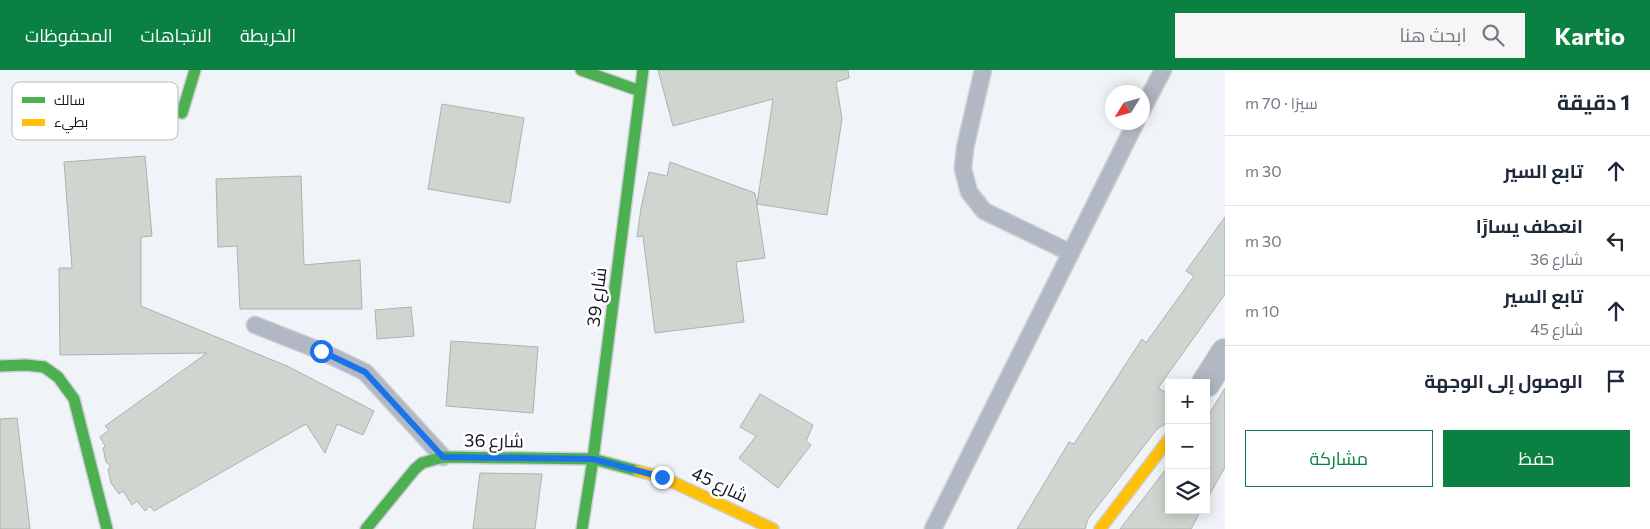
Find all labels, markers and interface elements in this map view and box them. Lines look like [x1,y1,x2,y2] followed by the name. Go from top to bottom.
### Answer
[1175,13,1525,58] search box
[1479,21,1507,49] icon: search
[1555,21,1625,50] text: Kartio
[1399,23,1467,46] text: ابحث هنا
[25,24,113,46] text: المحفوظات
[141,24,212,46] text: الاتجاهات
[240,24,296,46] text: الخريطة
[12,82,178,140] legend
[1105,85,1150,130] north arrow
[1557,89,1630,114] text: 1 دقيقة
[54,91,85,108] text: سالك
[1245,93,1318,112] text: سيرًا · 70 m
[54,113,88,134] text: بطيء
[1602,157,1630,185] icon: ahead
[1504,159,1583,182] text: تابع السير
[1245,161,1282,180] text: 30 m
[1476,214,1583,237] text: انعطف يسارًا
[1602,227,1630,255] icon: left
[1245,231,1282,250] text: 30 m
[1530,249,1583,268] text: شارع 36
[581,266,613,328] street label: شارع 39
[1504,284,1583,307] text: تابع السير
[1602,297,1630,325] icon: ahead
[1245,301,1279,320] text: 10 m
[1530,319,1583,338] text: شارع 45
[310,340,333,363] route start
[1602,367,1630,395] icon: arrive
[1424,369,1583,392] text: الوصول إلى الوجهة
[1165,379,1210,514] map controls
[1165,379,1210,424] button: +
[1165,424,1210,469] button: −
[464,428,524,454] street label: شارع 36
[1245,430,1433,487] button: مشاركة
[1443,430,1630,487] button: حفظ
[688,461,752,508] street label: شارع 45
[651,466,674,489] route end
[1165,469,1210,514] button: layers

